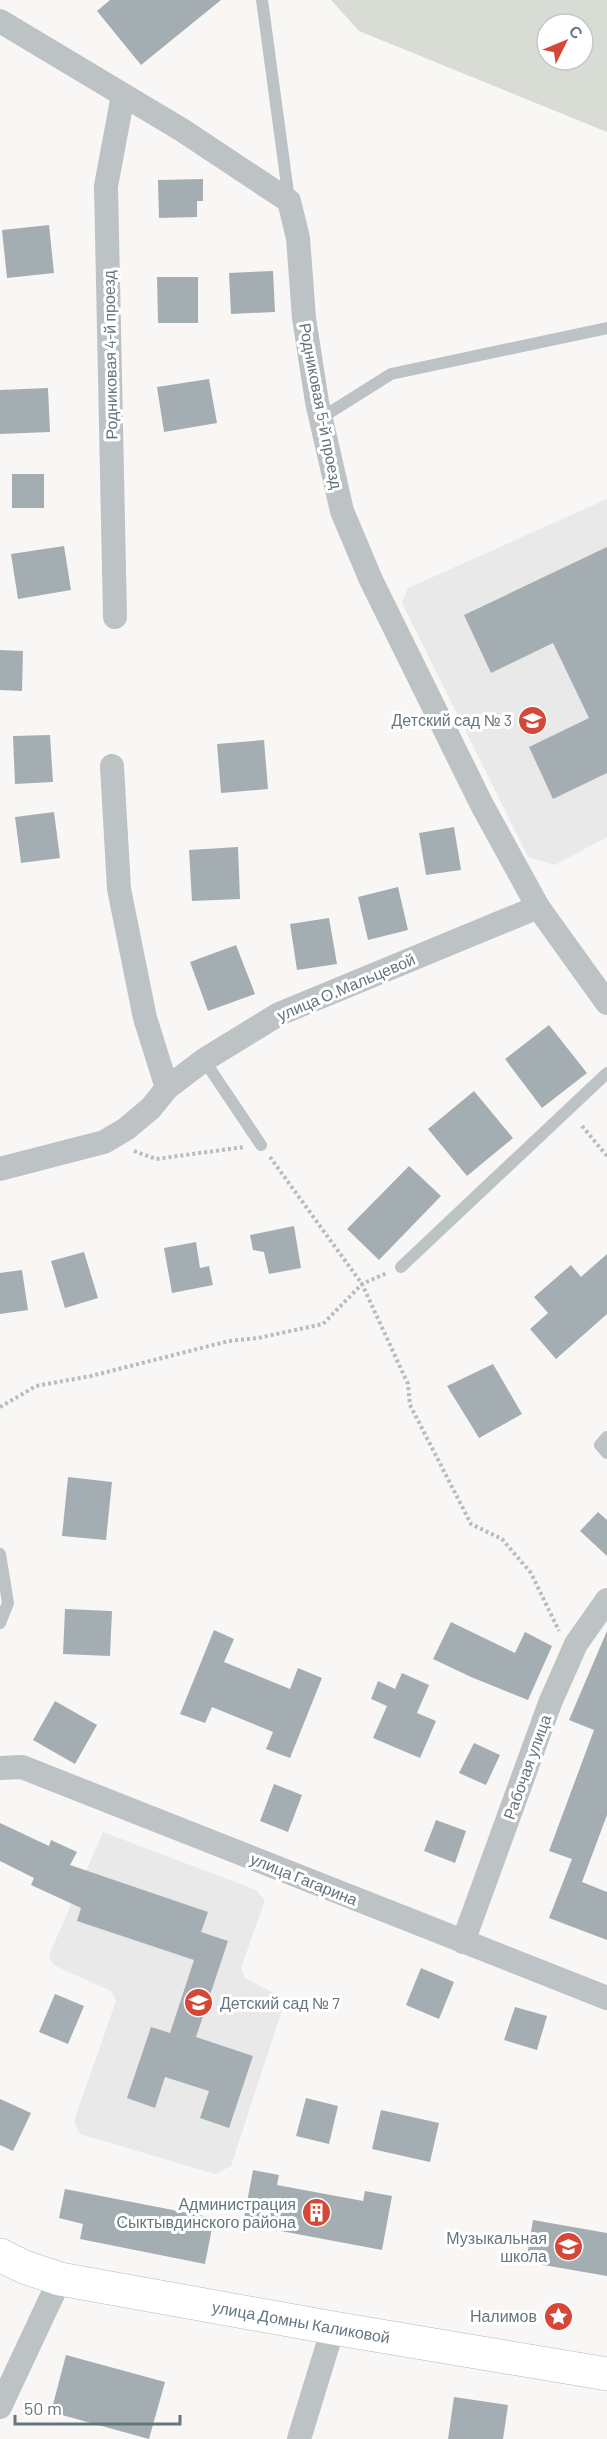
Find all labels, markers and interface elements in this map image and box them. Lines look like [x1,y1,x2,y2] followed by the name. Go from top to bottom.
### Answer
[535,12,595,72] north arrow
[565,21,588,42] text: С
[99,270,120,440] street label: Родниковая 4-й проезд
[296,321,347,491] street label: Родниковая 5-й проезд
[517,704,549,736] school or university icon: Детский сад № 3
[392,710,512,729] place label: Детский сад № 3
[274,949,418,1024] street label: улица О.Мальцевой
[499,1712,554,1822] street label: Рабочая улица
[248,1848,361,1909] street label: улица Гагарина
[183,1987,215,2019] school or university icon: Детский сад № 7
[220,1993,340,2012] place label: Детский сад № 7
[116,2194,296,2231] place label: Администрация Сыктывдинского района
[301,2197,333,2229] building icon: Администрация Сыктывдинского района
[446,2228,547,2265] place label: Музыкальная школа
[552,2231,584,2263] school or university icon: Музыкальная школа
[211,2296,392,2347] street label: улица Домны Каликовой
[542,2300,574,2332] place icon: Налимов
[470,2306,537,2325] place label: Налимов
[15,2388,180,2426] scale bar
[24,2397,62,2419] text: 50 m

